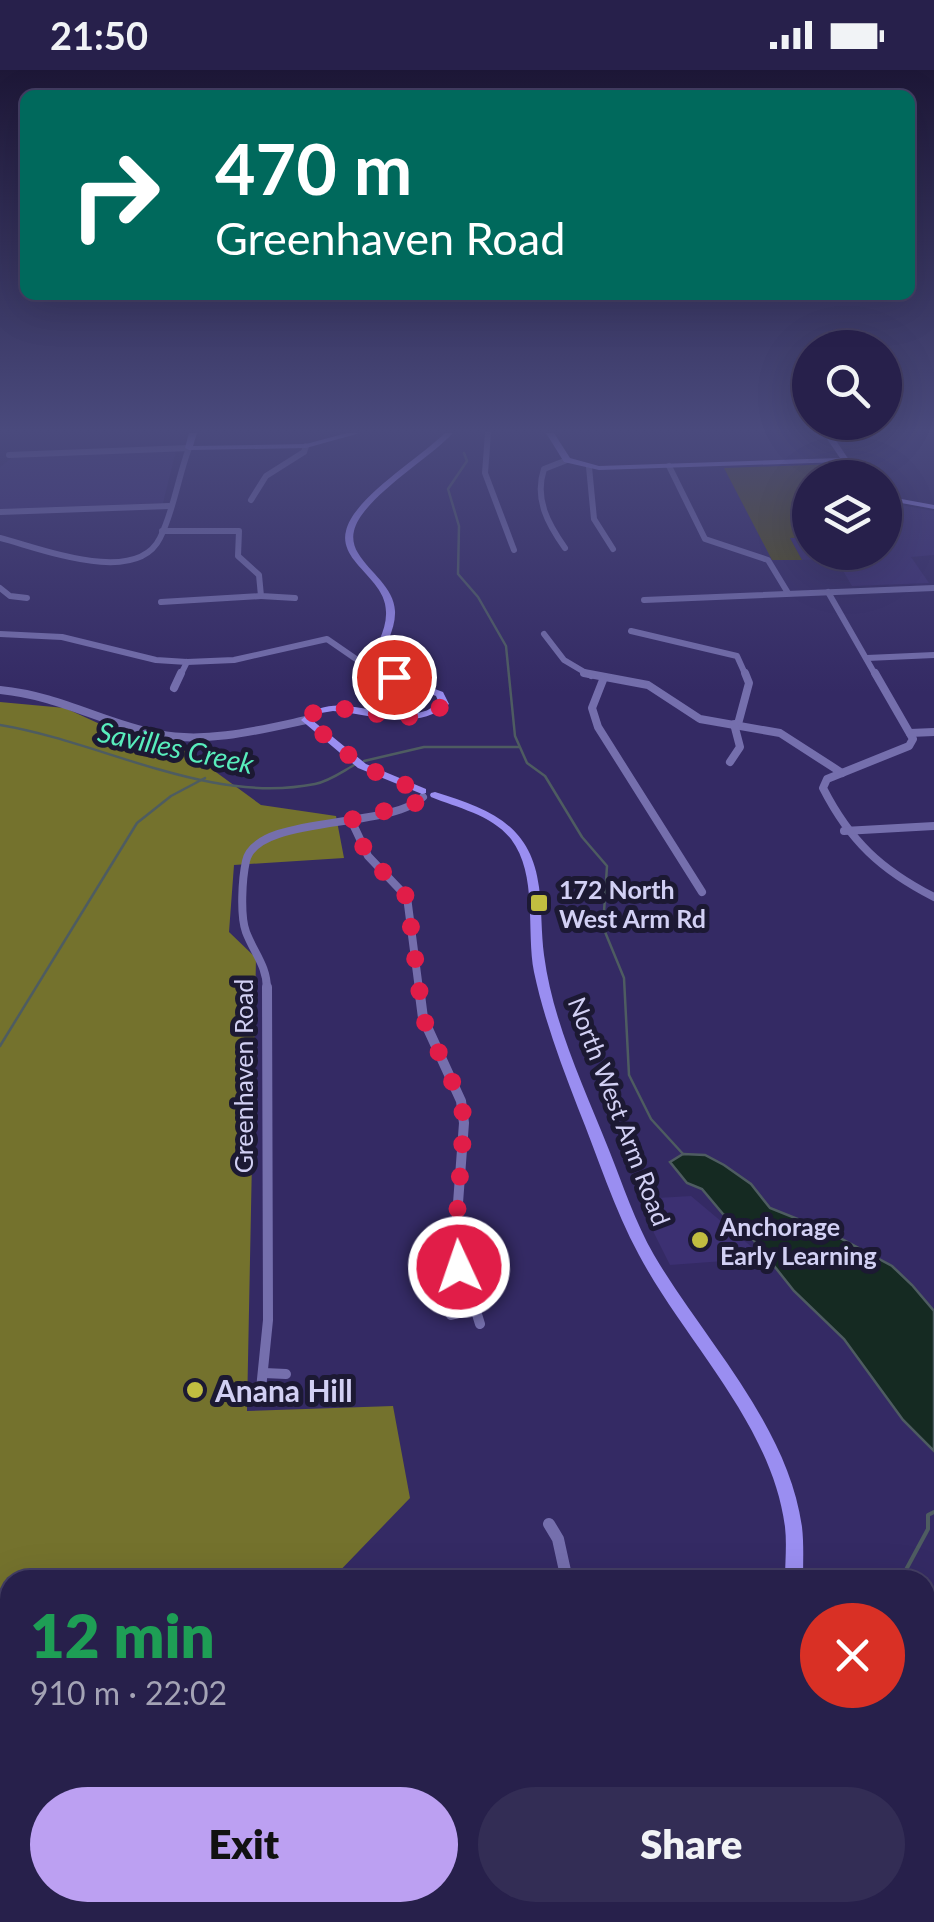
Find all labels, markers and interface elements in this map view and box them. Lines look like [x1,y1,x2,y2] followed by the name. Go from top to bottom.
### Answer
[50,12,148,58] text: 21:50
[215,126,412,210] text: 470 m
[50,130,180,260] icon: right
[215,211,565,265] text: Greenhaven Road
[792,330,902,570] map controls
[792,330,902,440] button: search
[792,460,902,570] button: layers
[352,635,437,720] pin
[367,650,422,705] icon: arrive
[95,714,258,780] water label: Savilles Creek
[559,874,706,933] place label: 172 North West Arm Rd
[528,892,550,914] marker: 172 North West Arm Rd
[228,979,258,1173] street label: Greenhaven Road
[563,992,677,1230] street label: North West Arm Road
[719,1211,877,1270] place label: Anchorage Early Learning
[407,1215,511,1319] position arrow
[689,1229,711,1251] marker: Anchorage Early Learning
[214,1372,353,1408] place label: Anana Hill
[184,1379,206,1401] marker: Anana Hill
[30,1599,215,1671] text: 12 min
[800,1603,905,1708] button: close
[30,1673,227,1712] text: 910 m · 22:02
[30,1787,458,1902] button: Exit
[478,1787,905,1902] button: Share

